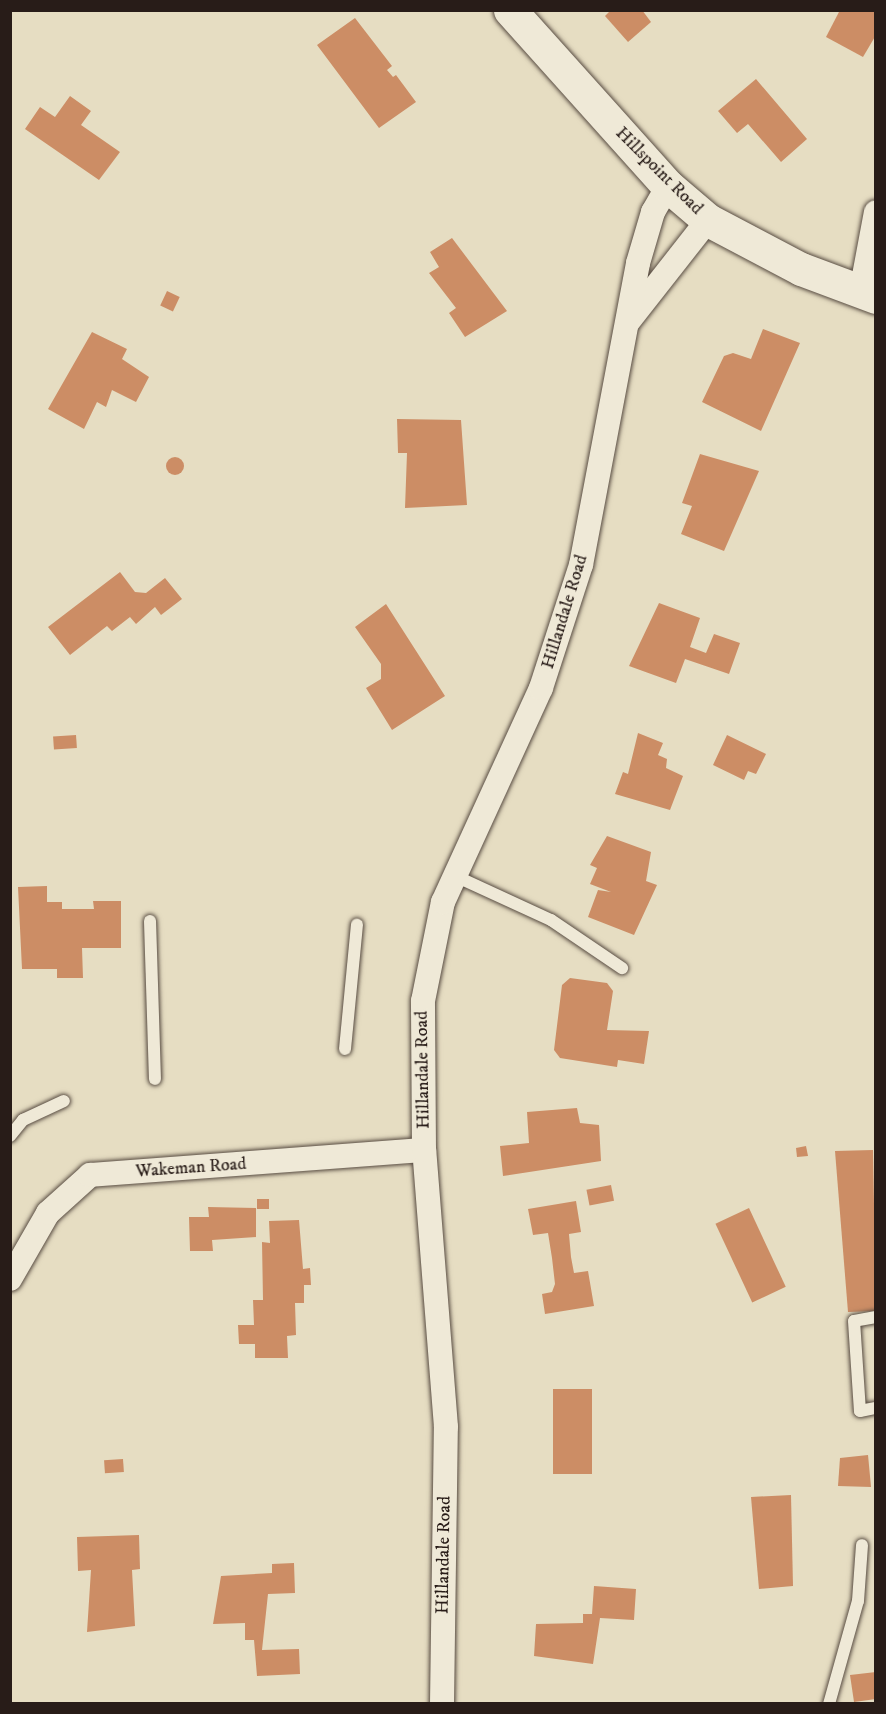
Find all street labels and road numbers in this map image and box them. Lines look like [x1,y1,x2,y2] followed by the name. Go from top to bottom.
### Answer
[611,123,707,219] street label: Hillspoint Road
[537,552,593,672] street label: Hillandale Road
[411,1011,435,1129] street label: Hillandale Road
[135,1153,247,1183] street label: Wakeman Road
[432,1496,456,1614] street label: Hillandale Road

